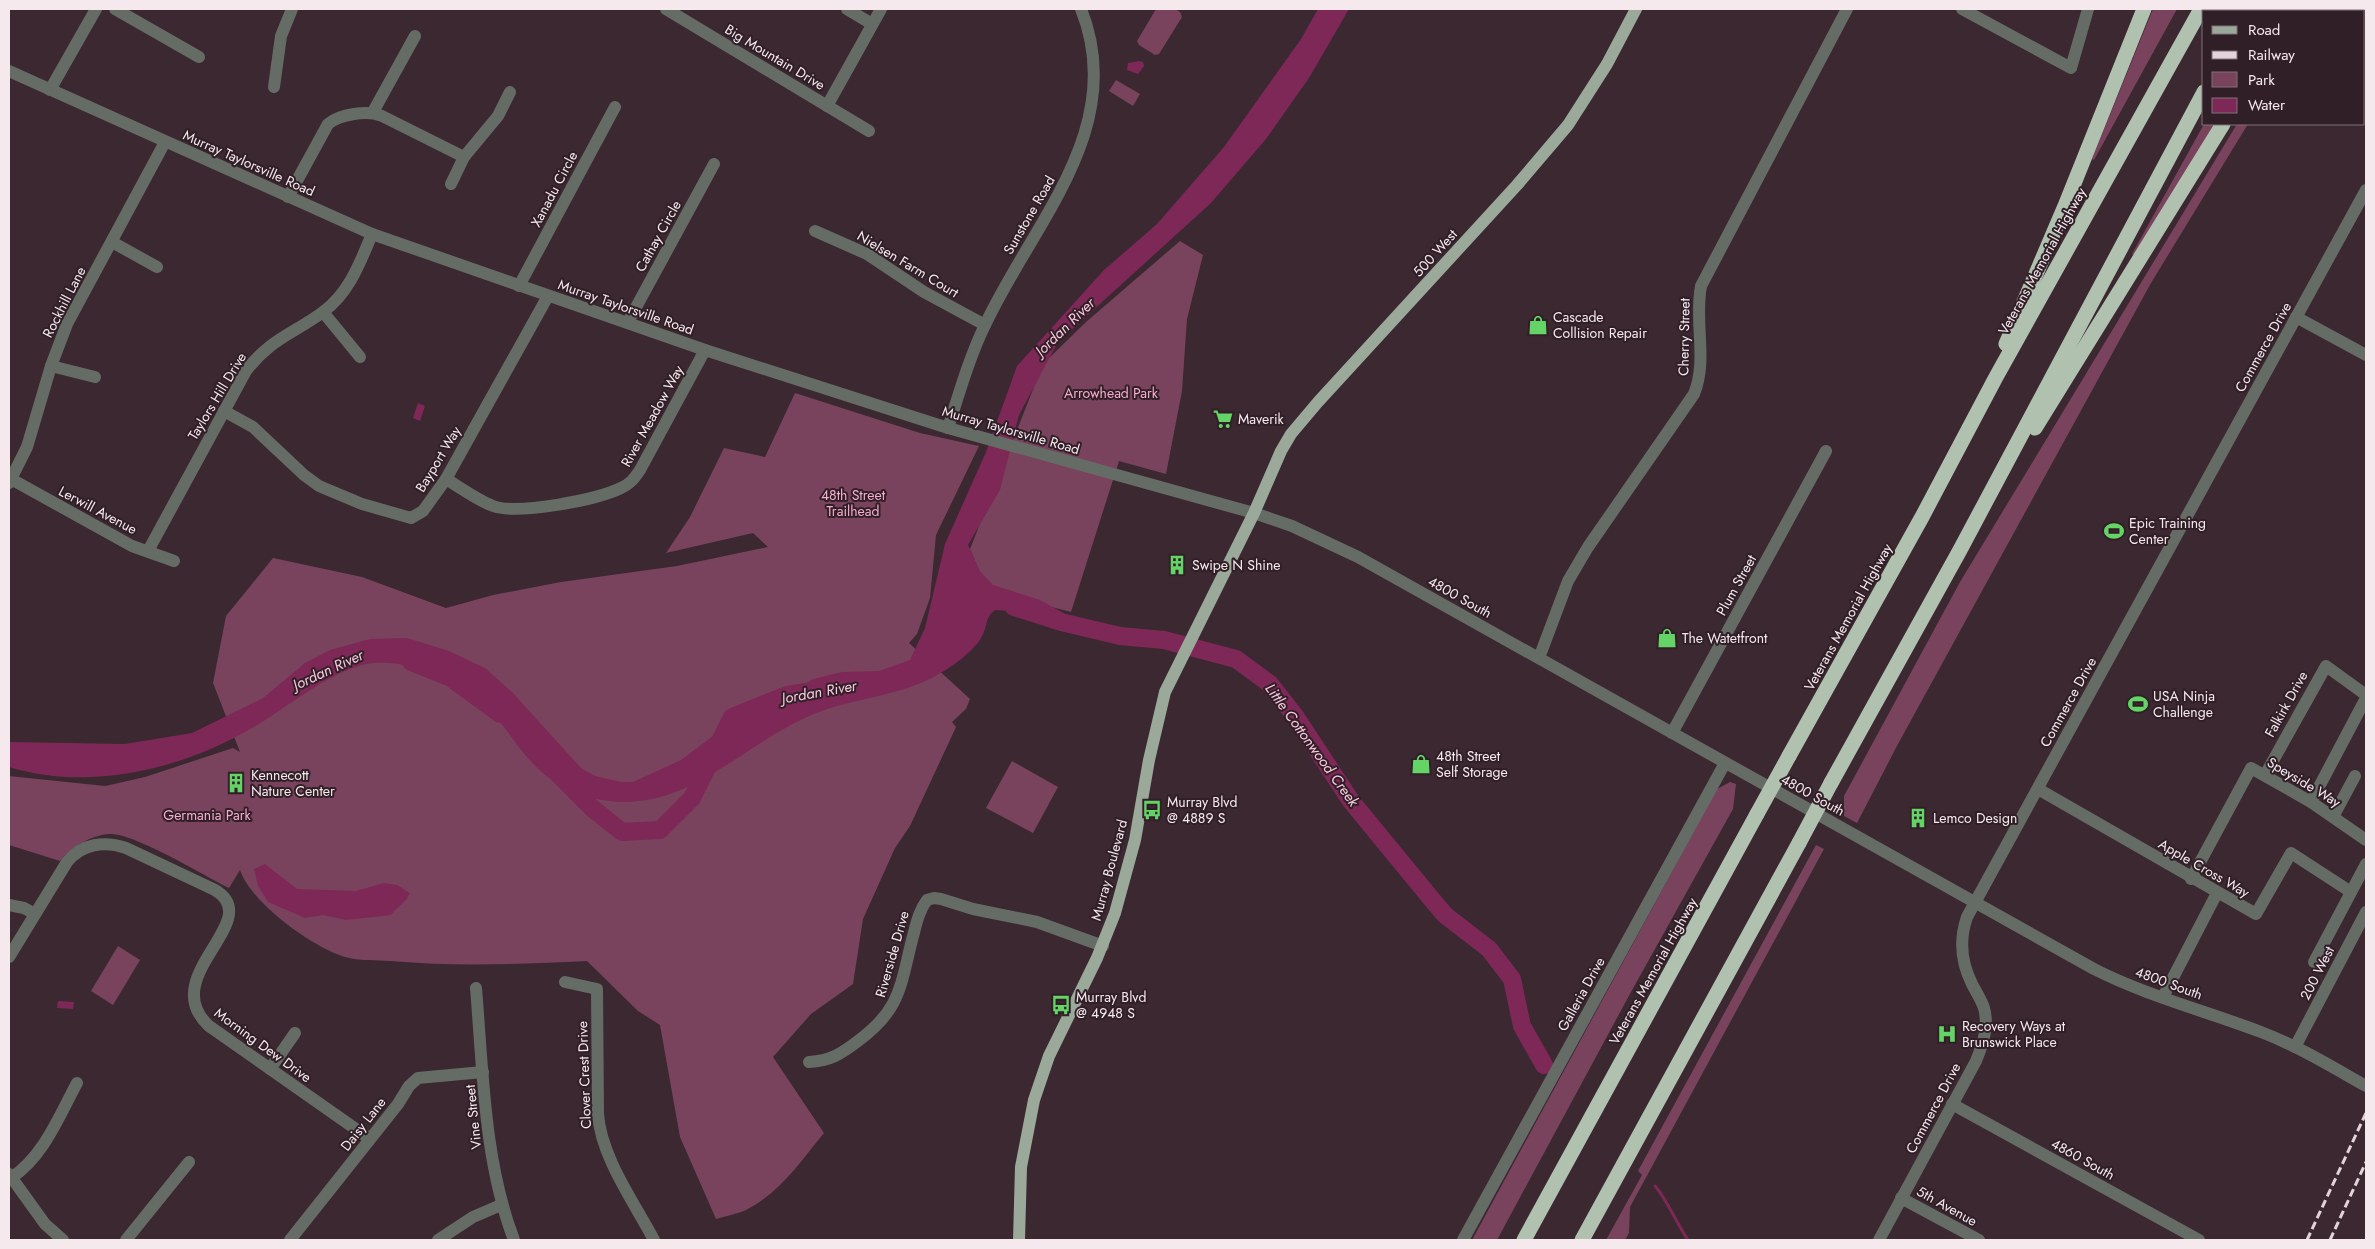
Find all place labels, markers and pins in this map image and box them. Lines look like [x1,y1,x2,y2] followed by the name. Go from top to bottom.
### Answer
[1553,307,1647,343] place label: Cascade Collision Repair
[1527,314,1549,336] shop icon: Cascade Collision Repair
[1212,408,1234,430] supermarket icon: Maverik
[1238,409,1285,429] place label: Maverik
[2129,513,2206,549] place label: Epic Training Center
[2103,520,2125,542] sports icon: Epic Training Center
[1166,554,1188,576] building icon: Swipe N Shine
[1192,555,1281,575] place label: Swipe N Shine
[1656,627,1678,649] shop icon: The Watetfront
[1682,628,1768,648] place label: The Watetfront
[2153,686,2215,722] place label: USA Ninja Challenge
[2127,693,2149,715] sports icon: USA Ninja Challenge
[1436,746,1508,782] place label: 48th Street Self Storage
[1410,753,1432,775] shop icon: 48th Street Self Storage
[251,765,335,801] place label: Kennecott Nature Center
[225,772,247,794] building icon: Kennecott Nature Center
[1167,792,1238,828] place label: Murray Blvd @ 4889 S
[1141,799,1163,821] bus stop icon: Murray Blvd @ 4889 S
[1907,807,1929,829] building icon: Lemco Design
[1933,808,2017,828] place label: Lemco Design
[1076,987,1147,1023] place label: Murray Blvd @ 4948 S
[1050,994,1072,1016] bus stop icon: Murray Blvd @ 4948 S
[1962,1016,2066,1052] place label: Recovery Ways at Brunswick Place
[1936,1023,1958,1045] hospital icon: Recovery Ways at Brunswick Place

